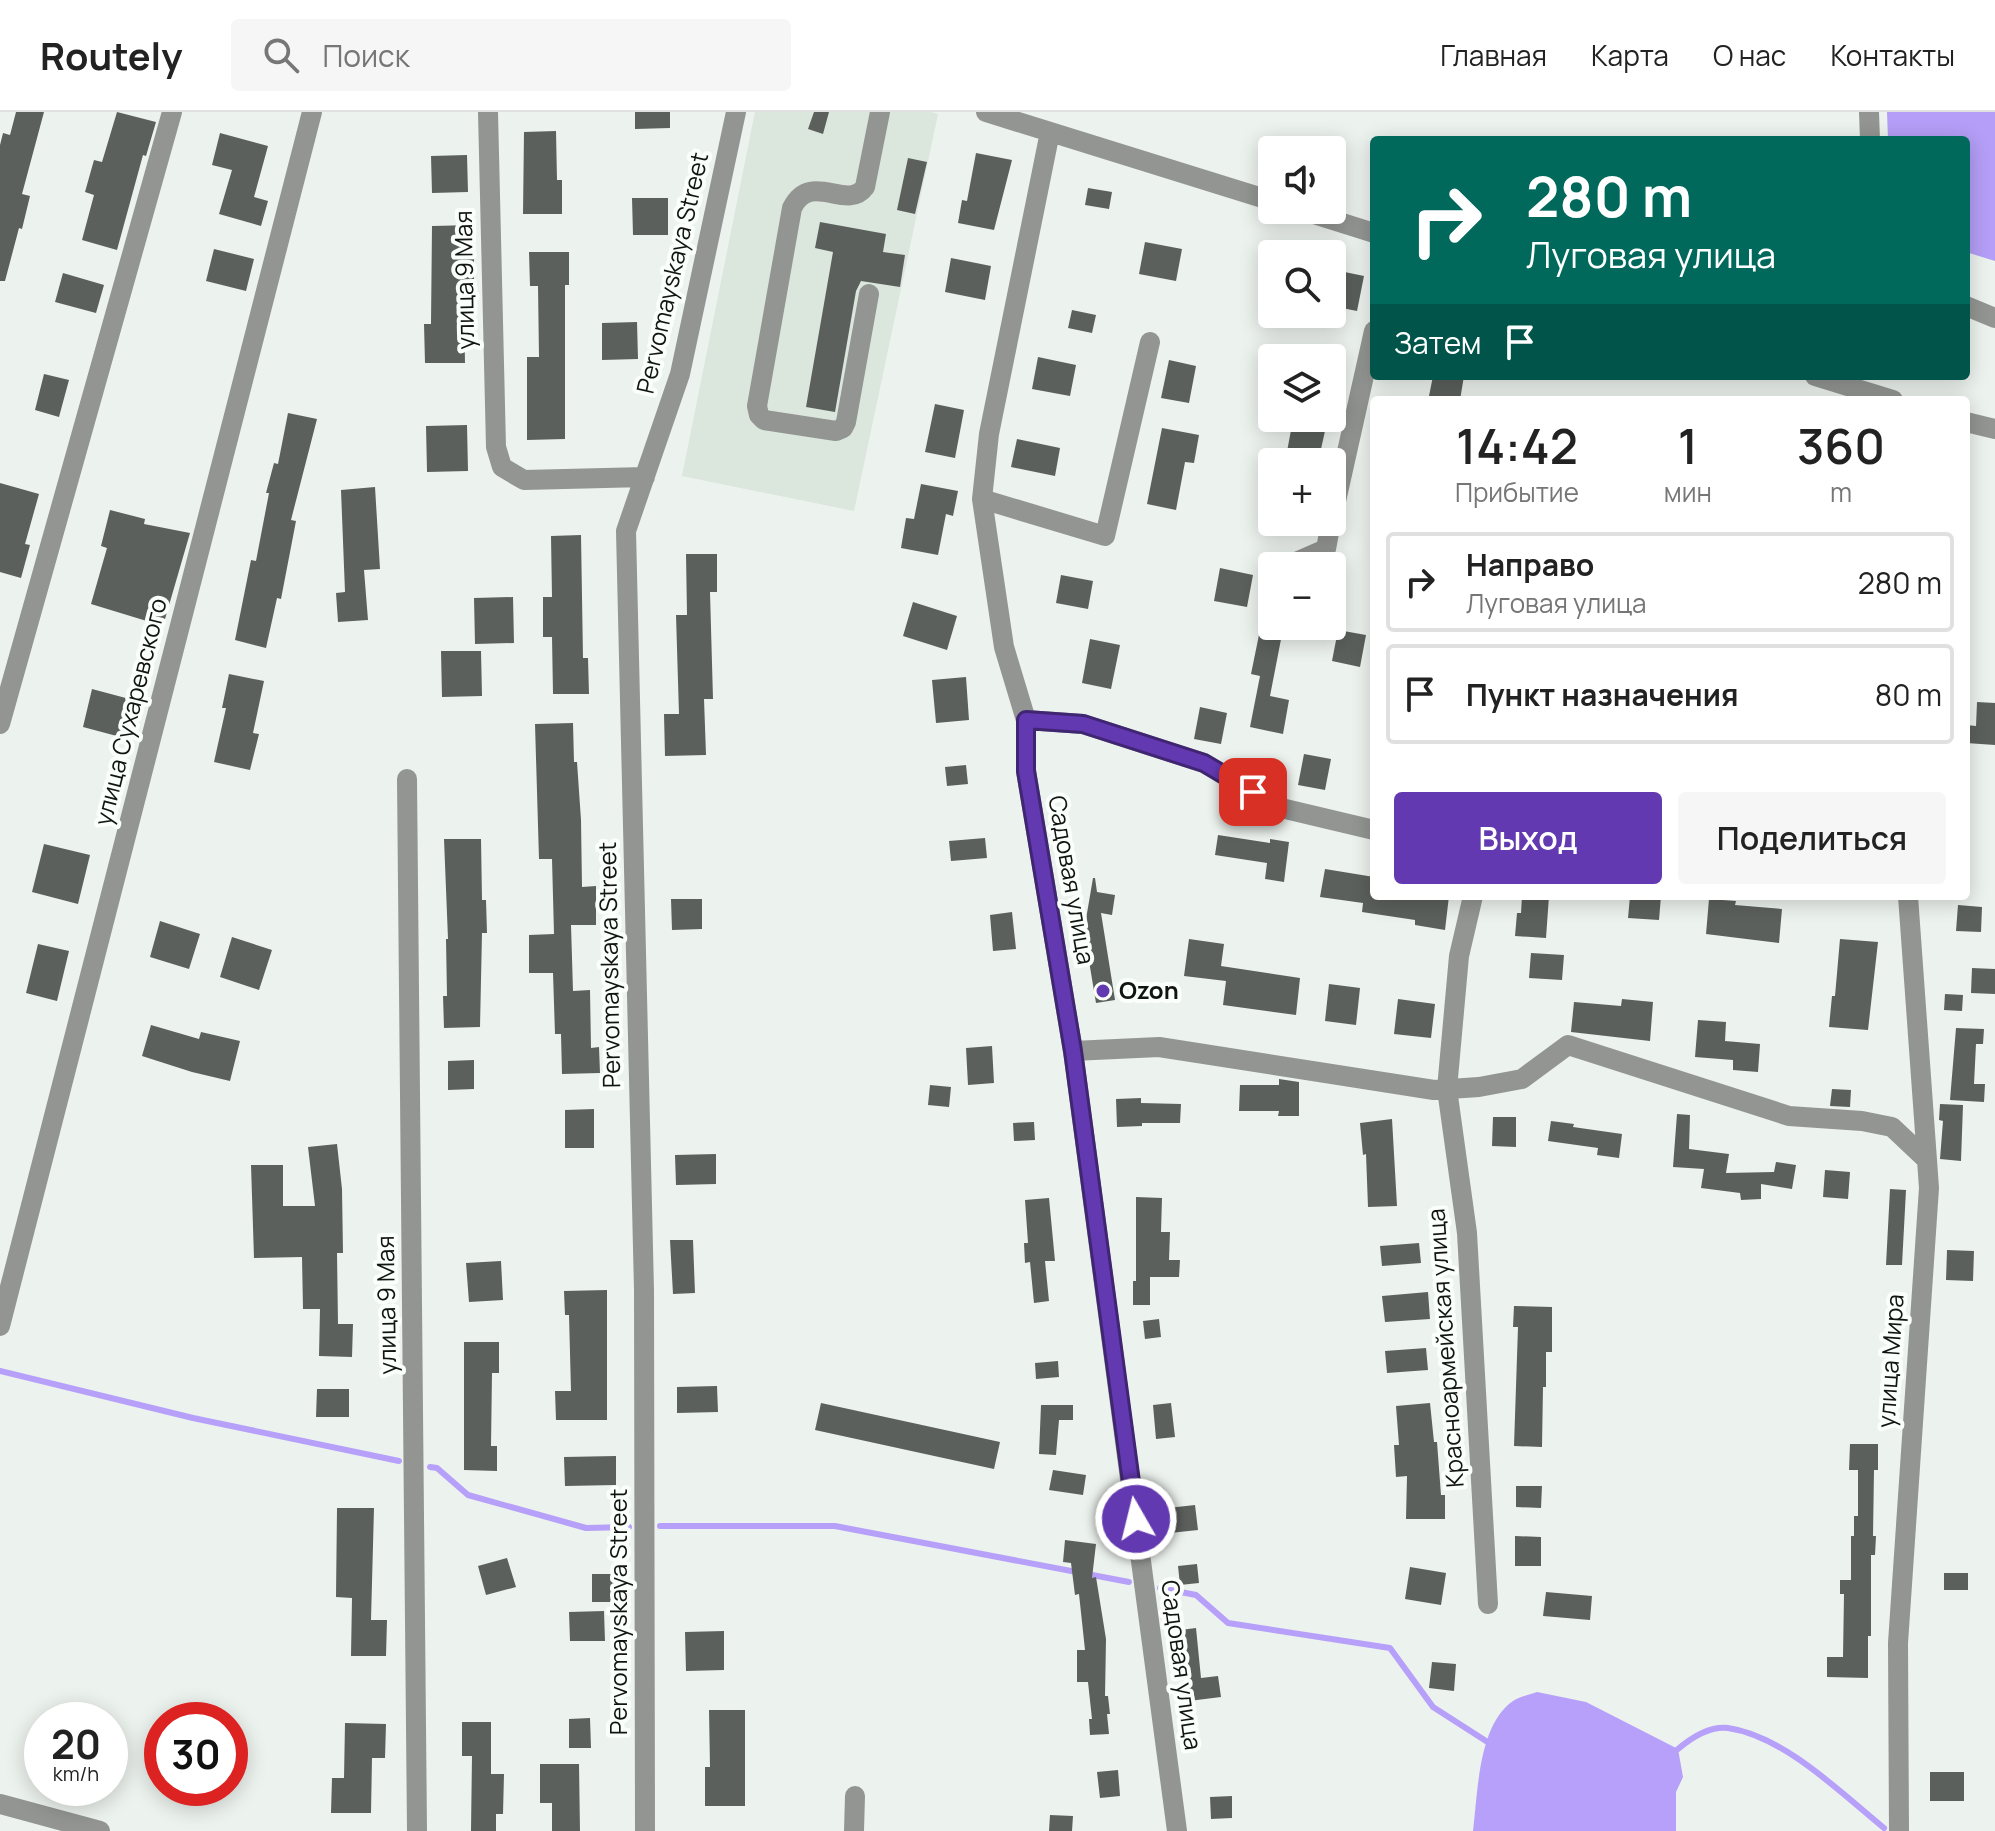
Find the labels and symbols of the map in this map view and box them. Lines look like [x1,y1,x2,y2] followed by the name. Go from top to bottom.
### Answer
[628,149,715,396] street label: Pervomayskaya Street
[446,210,481,350] street label: улица 9 Мая
[85,594,174,829] street label: улица Сухаревского
[1219,758,1287,826] pin
[1041,793,1104,967] street label: Садовая улица
[590,841,627,1089] street label: Pervomayskaya Street
[1119,973,1179,1006] place label: Ozon
[1094,982,1112,1000] marker: Ozon
[1418,1207,1471,1489] street label: Красноармейская улица
[368,1235,403,1375] street label: улица 9 Мая
[1868,1293,1911,1429] street label: улица Мира
[1094,1477,1178,1561] position arrow
[601,1489,634,1735] street label: Pervomayskaya Street
[1154,1578,1211,1752] street label: Садовая улица
[144,1702,248,1806] speed limit sign: 30

